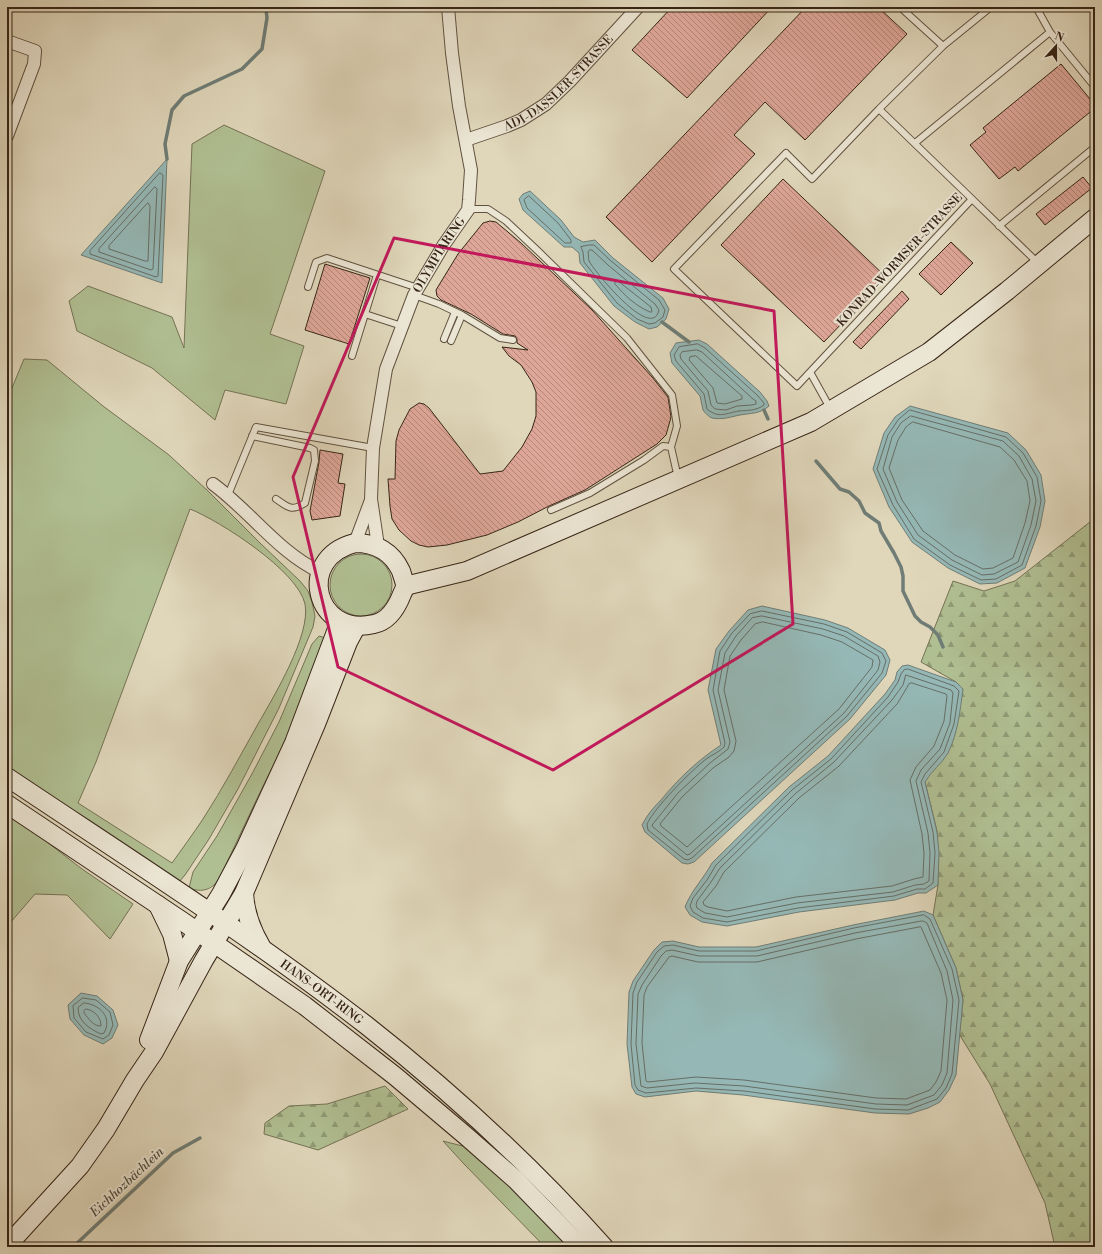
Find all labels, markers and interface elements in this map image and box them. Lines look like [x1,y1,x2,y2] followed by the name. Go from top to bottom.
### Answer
[1036,26,1076,66] north arrow
[1053,30,1066,46] text: N
[500,32,616,134] street label: ADI-DASSLER-STRASSE
[834,190,966,330] street label: KONRAD-WORMSER-STRASSE
[410,214,468,295] street label: OLYMPIARING
[277,956,366,1027] street label: HANS-ORT-RING
[86,1143,168,1221] water label: Eichhozbächlein

